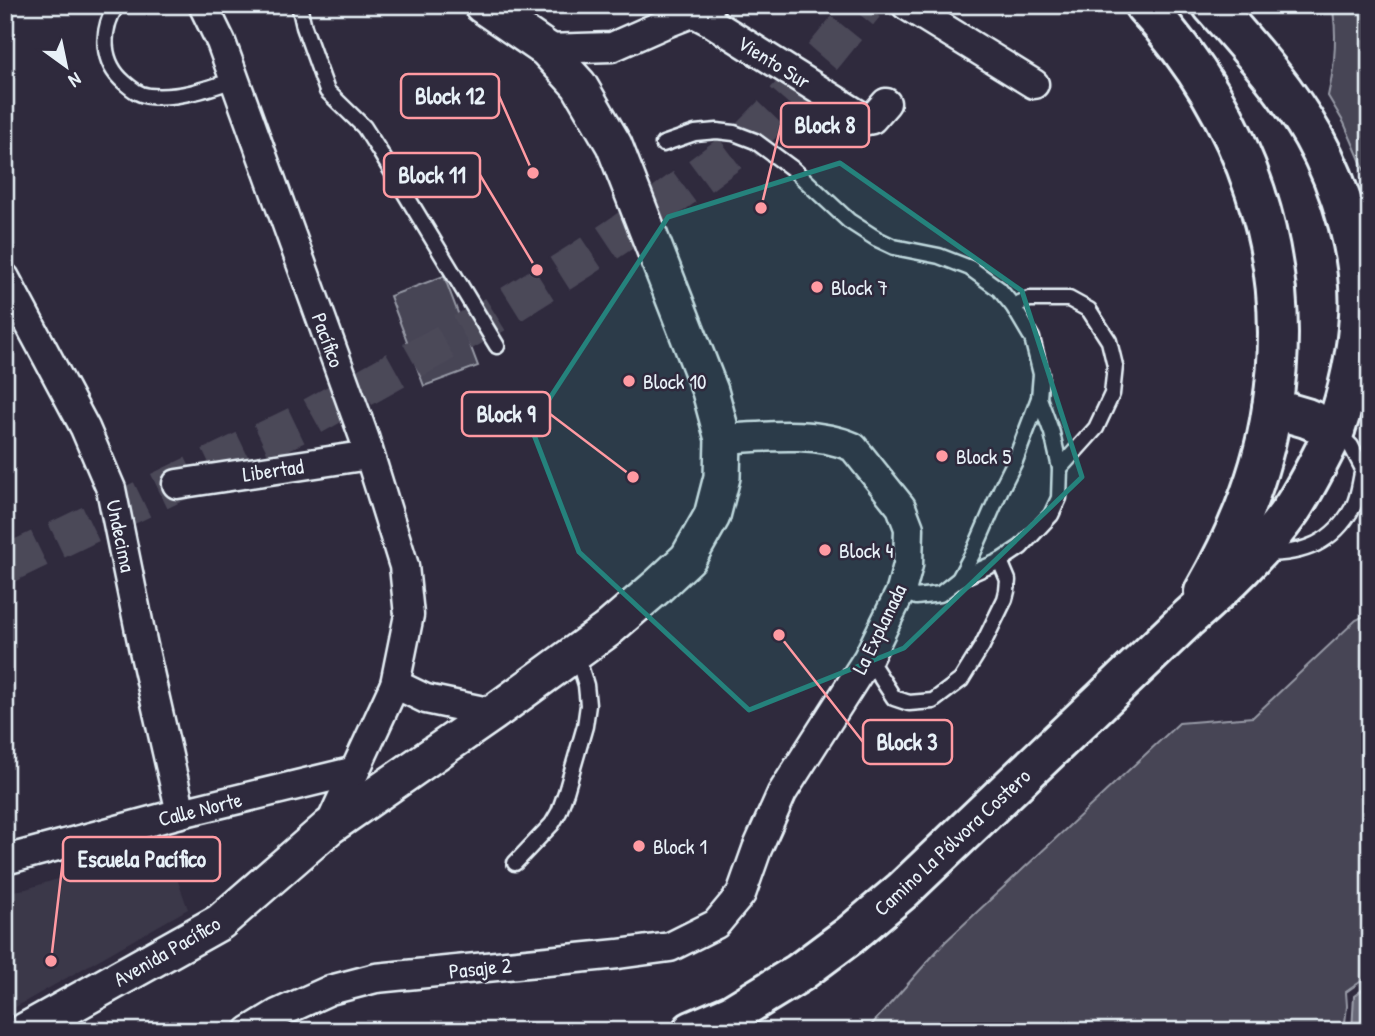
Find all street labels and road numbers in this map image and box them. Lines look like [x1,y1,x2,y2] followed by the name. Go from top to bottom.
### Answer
[732,28,816,96] street label: Viento Sur
[305,309,351,371] street label: Pacífico
[241,451,305,489] street label: Libertad
[99,497,143,575] street label: Undecima
[845,579,913,679] street label: La Explanada
[867,762,1037,922] street label: Camino La Pólvora Costero
[155,785,245,833] street label: Calle Norte
[108,909,226,993] street label: Avenida Pacífico
[447,950,513,986] street label: Pasaje 2

